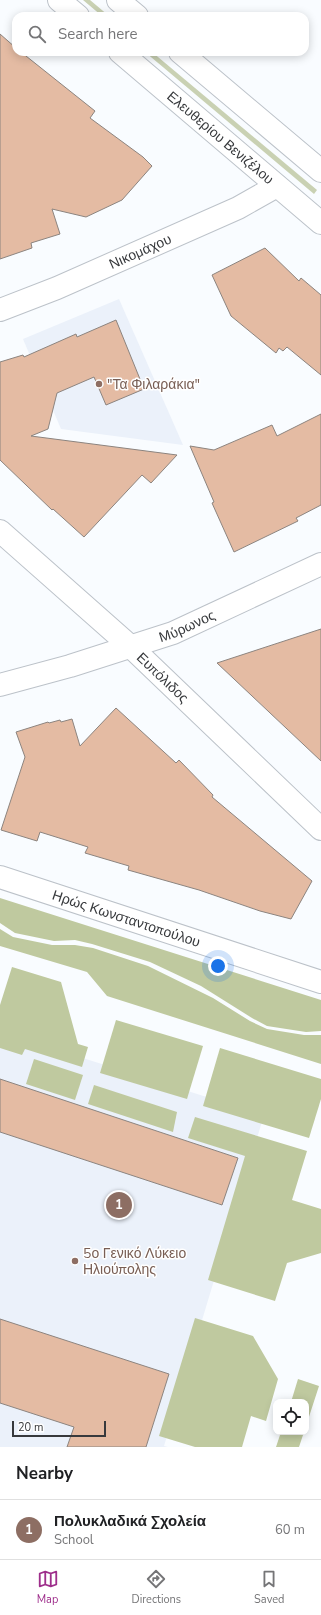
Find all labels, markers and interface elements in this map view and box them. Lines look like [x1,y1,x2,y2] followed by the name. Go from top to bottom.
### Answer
[12,12,309,56] search box
[26,23,48,45] icon: search
[58,24,138,44] text: Search here
[163,87,278,189] street label: Ελευθερίου Βενιζέλου
[106,230,174,274] street label: Νικομάχου
[107,375,200,394] place label: "Τα Φιλαράκια"
[94,379,104,389] marker: "Τα Φιλαράκια"
[156,606,218,647] street label: Μύρωνος
[132,648,193,707] street label: Ευπόλιδος
[50,886,203,952] street label: Ηρώς Κωνσταντοπούλου
[208,956,228,976] your location
[106,1190,132,1220] pin: 1
[83,1244,186,1279] place label: 5ο Γενικό Λύκειο Ηλιούπολης
[70,1256,80,1266] marker: 5ο Γενικό Λύκειο Ηλιούπολης
[273,1399,309,1435] map controls
[273,1399,309,1435] button: locate
[12,1419,106,1438] scale bar
[18,1420,43,1435] text: 20 m
[16,1462,73,1485] text: Nearby
[54,1511,206,1531] text: Πολυκλαδικά Σχολεία
[25,1521,33,1539] text: 1
[275,1521,305,1539] text: 60 m
[54,1531,94,1549] text: School
[37,1568,59,1607] tab: Map
[132,1568,181,1607] tab: Directions
[254,1568,284,1607] tab: Saved

